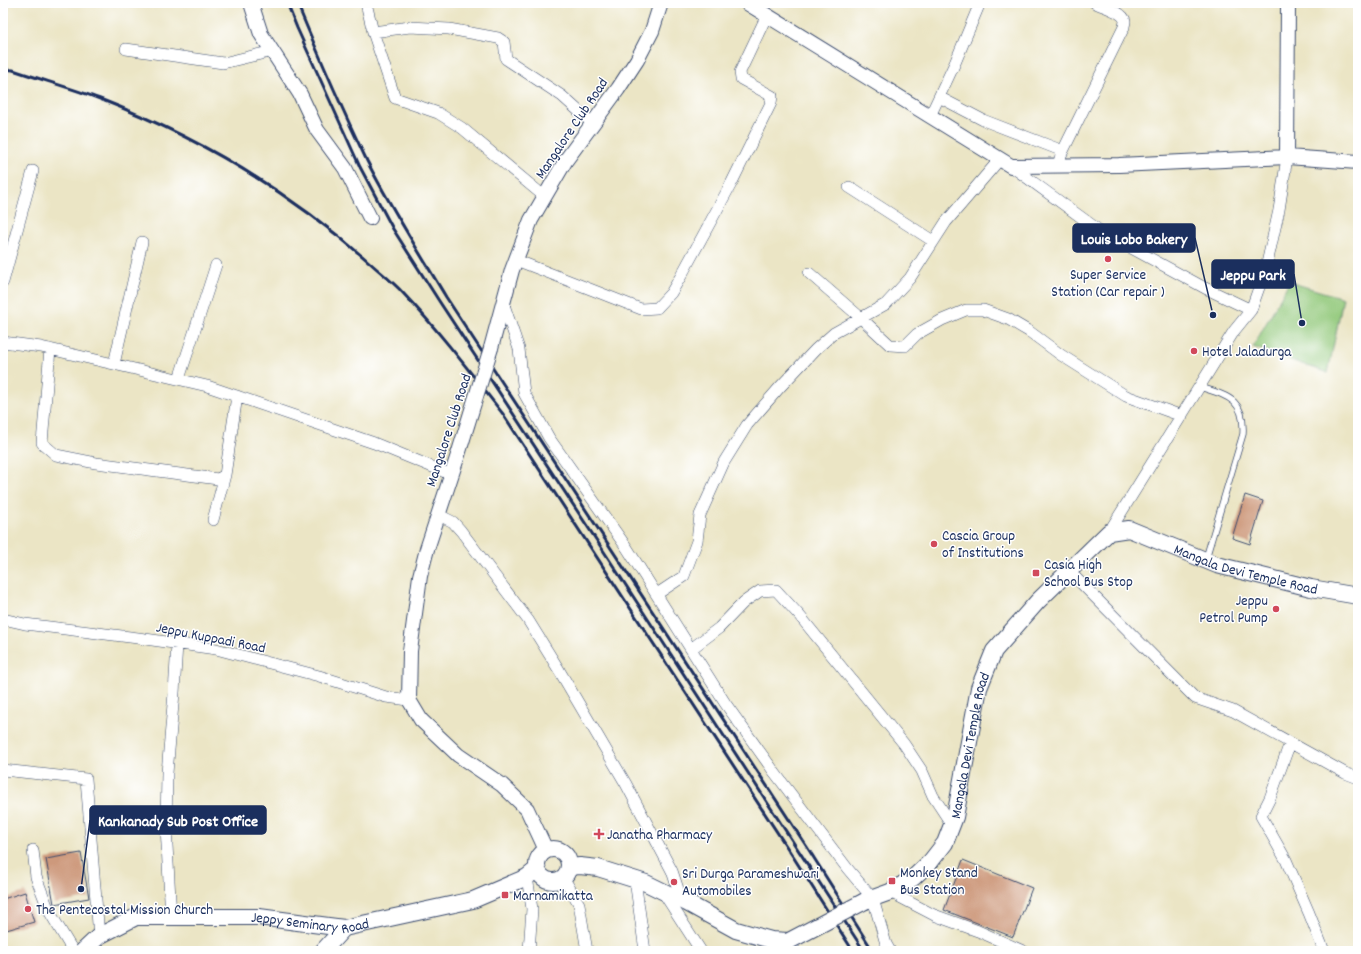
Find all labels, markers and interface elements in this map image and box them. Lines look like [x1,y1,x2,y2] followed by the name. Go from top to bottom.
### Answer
[531,74,615,184] street label: Mangalore Club Road
[1073,224,1195,252] callout: Louis Lobo Bakery
[1081,229,1189,252] text: Louis Lobo Bakery
[1103,254,1113,264] marker: Super Service Station (Car repair )
[1212,260,1294,288] callout: Jeppu Park
[1051,265,1165,304] place label: Super Service Station (Car repair )
[1220,265,1286,288] text: Jeppu Park
[1202,342,1292,364] place label: Hotel Jaladurga
[1189,346,1199,356] marker: Hotel Jaladurga
[421,371,479,490] street label: Mangalore Club Road
[942,526,1024,565] place label: Cascia Group of Institutions
[929,539,939,549] marker: Cascia Group of Institutions
[1170,539,1319,602] street label: Mangala Devi Temple Road
[1044,555,1133,594] place label: Casia High School Bus Stop
[1031,568,1041,578] marker: Casia High School Bus Stop
[1199,591,1268,630] place label: Jeppu Petrol Pump
[1271,604,1281,614] marker: Jeppu Petrol Pump
[154,618,267,660] street label: Jeppu Kuppadi Road
[946,670,997,821] street label: Mangala Devi Temple Road
[90,806,266,834] callout: Kankanady Sub Post Office
[98,811,258,834] text: Kankanady Sub Post Office
[607,825,713,847] place label: Janatha Pharmacy
[594,829,604,839] marker: Janatha Pharmacy
[900,863,978,902] place label: Monkey Stand Bus Station
[682,864,819,903] place label: Sri Durga Parameshwari Automobiles
[887,876,897,886] marker: Monkey Stand Bus Station
[669,877,679,887] marker: Sri Durga Parameshwari Automobiles
[513,886,594,908] place label: Marnamikatta
[500,890,510,900] marker: Marnamikatta
[36,900,213,922] place label: The Pentecostal Mission Church
[23,904,33,914] marker: The Pentecostal Mission Church
[251,908,371,941] street label: Jeppy Seminary Road

